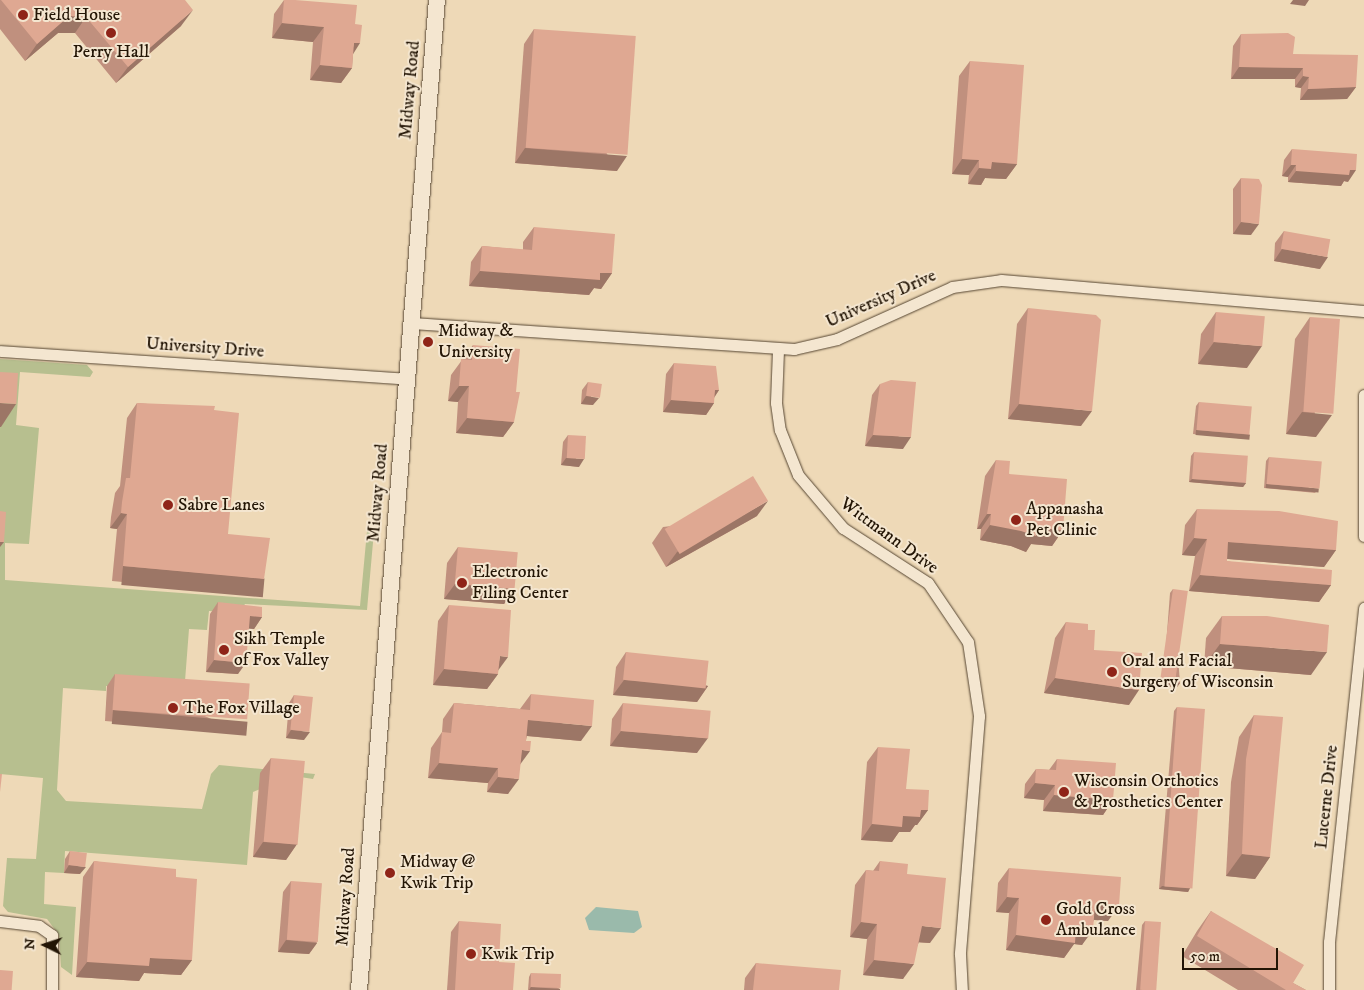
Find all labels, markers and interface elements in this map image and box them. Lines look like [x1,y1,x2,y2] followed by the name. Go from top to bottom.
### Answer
[33,4,120,26] place label: Field House
[17,9,29,21] marker: Field House
[105,27,117,39] marker: Perry Hall
[395,40,425,140] street label: Midway Road
[72,41,150,63] place label: Perry Hall
[823,265,939,333] street label: University Drive
[438,321,513,364] place label: Midway & University
[145,333,265,363] street label: University Drive
[422,336,434,348] marker: Midway & University
[363,443,393,543] street label: Midway Road
[836,493,942,579] street label: Wittmann Drive
[178,494,265,516] place label: Sabre Lanes
[162,499,174,511] marker: Sabre Lanes
[1026,499,1103,542] place label: Appanasha Pet Clinic
[1010,514,1022,526] marker: Appanasha Pet Clinic
[472,562,568,604] place label: Electronic Filing Center
[456,577,468,589] marker: Electronic Filing Center
[234,629,329,672] place label: Sikh Temple of Fox Valley
[218,644,230,656] marker: Sikh Temple of Fox Valley
[1122,651,1274,694] place label: Oral and Facial Surgery of Wisconsin
[1106,666,1118,678] marker: Oral and Facial Surgery of Wisconsin
[183,697,300,719] place label: The Fox Village
[167,702,179,714] marker: The Fox Village
[1311,744,1343,850] street label: Lucerne Drive
[1074,771,1223,814] place label: Wisconsin Orthotics & Prosthetics Center
[1058,786,1070,798] marker: Wisconsin Orthotics & Prosthetics Center
[332,847,360,947] street label: Midway Road
[400,852,475,894] place label: Midway @ Kwik Trip
[384,867,396,879] marker: Midway @ Kwik Trip
[1056,899,1136,942] place label: Gold Cross Ambulance
[1040,914,1052,926] marker: Gold Cross Ambulance
[20,920,70,970] north arrow
[21,938,39,950] text: N
[1184,938,1280,970] scale bar
[481,943,554,965] place label: Kwik Trip
[1190,947,1220,966] text: 50 m
[465,948,477,960] marker: Kwik Trip

